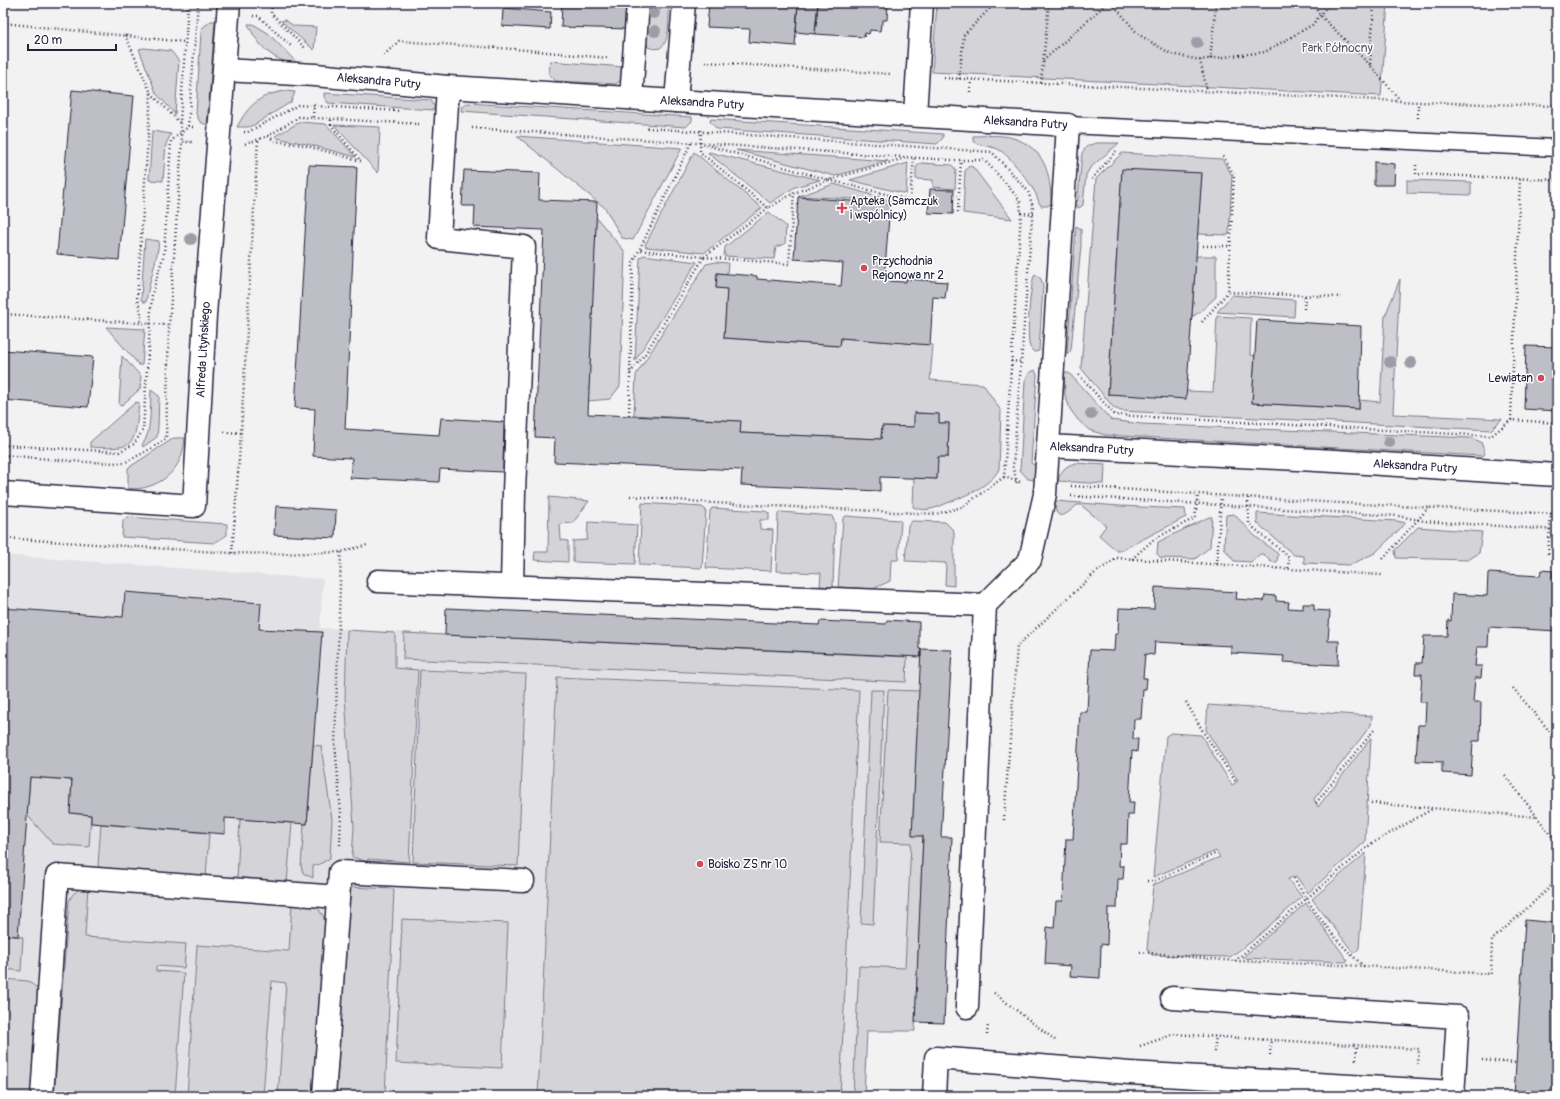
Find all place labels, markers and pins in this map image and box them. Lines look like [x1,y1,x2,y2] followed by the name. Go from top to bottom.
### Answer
[850,194,938,223] place label: Apteka (Samczuk i wspólnicy)
[837,203,847,213] marker: Apteka (Samczuk i wspólnicy)
[872,254,944,283] place label: Przychodnia Rejonowa nr 2
[859,263,869,273] marker: Przychodnia Rejonowa nr 2
[1488,371,1533,386] place label: Lewiatan
[1536,373,1546,383] marker: Lewiatan
[708,857,787,872] place label: Boisko ZS nr 10
[695,859,705,869] marker: Boisko ZS nr 10

